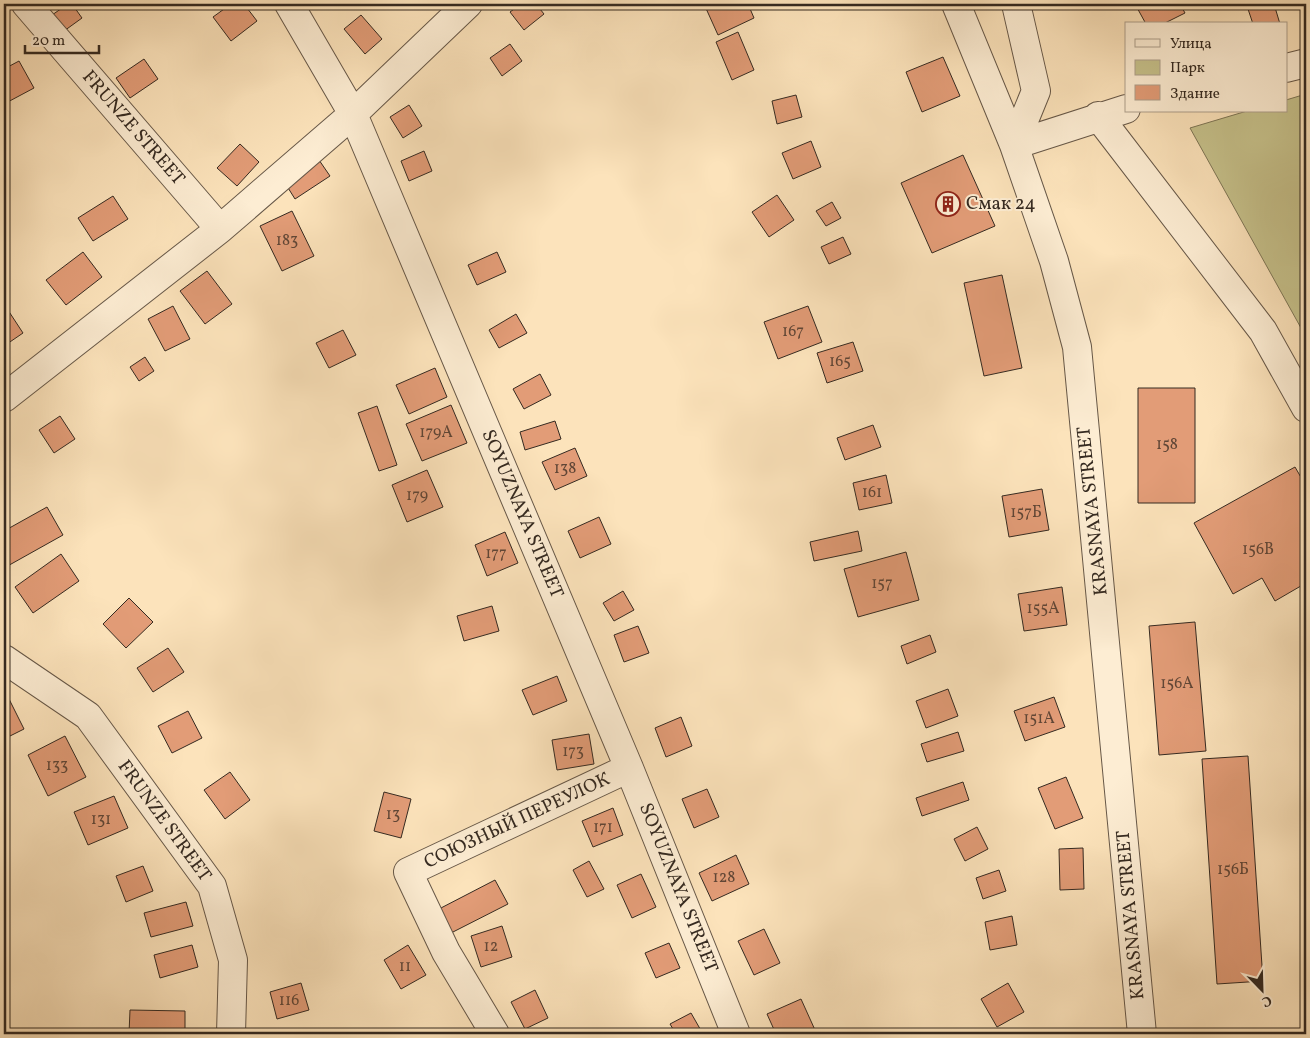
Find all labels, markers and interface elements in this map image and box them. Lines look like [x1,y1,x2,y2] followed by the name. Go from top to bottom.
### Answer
[25,22,99,54] scale bar
[1125,22,1288,112] legend
[32,31,65,52] text: 20 m
[1170,34,1212,55] text: Улица
[1170,58,1205,79] text: Парк
[76,65,190,191] street label: FRUNZE STREET
[1170,84,1220,105] text: Здание
[935,191,961,217] building icon: Смак 24
[966,191,1036,217] place label: Смак 24
[276,230,298,252] house number: 183
[782,321,804,343] house number: 167
[829,351,851,373] house number: 165
[419,422,453,444] house number: 179А
[1071,425,1115,597] street label: KRASNAYA STREET
[475,426,569,602] street label: SOYUZNAYA STREET
[1156,434,1178,456] house number: 158
[554,458,576,480] house number: 138
[862,482,882,504] house number: 161
[406,485,428,507] house number: 179
[1010,502,1042,524] house number: 157Б
[1242,539,1274,561] house number: 156В
[485,543,507,565] house number: 177
[871,573,893,595] house number: 157
[1027,598,1059,620] house number: 155А
[1160,673,1194,695] house number: 156А
[1023,708,1055,730] house number: 151А
[562,741,584,763] house number: 173
[46,755,68,777] house number: 133
[111,755,217,887] street label: FRUNZE STREET
[420,766,614,876] street label: СОЮЗНЫЙ ПЕРЕУЛОК
[632,799,724,977] street label: SOYUZNAYA STREET
[386,804,400,826] house number: 13
[91,809,111,831] house number: 131
[593,817,613,839] house number: 171
[1111,829,1151,1001] street label: KRASNAYA STREET
[1217,859,1249,881] house number: 156Б
[713,867,735,889] house number: 128
[484,936,498,958] house number: 12
[399,956,411,978] house number: 11
[1238,966,1288,1016] north arrow
[279,990,299,1012] house number: 116
[1259,990,1274,1011] text: С

